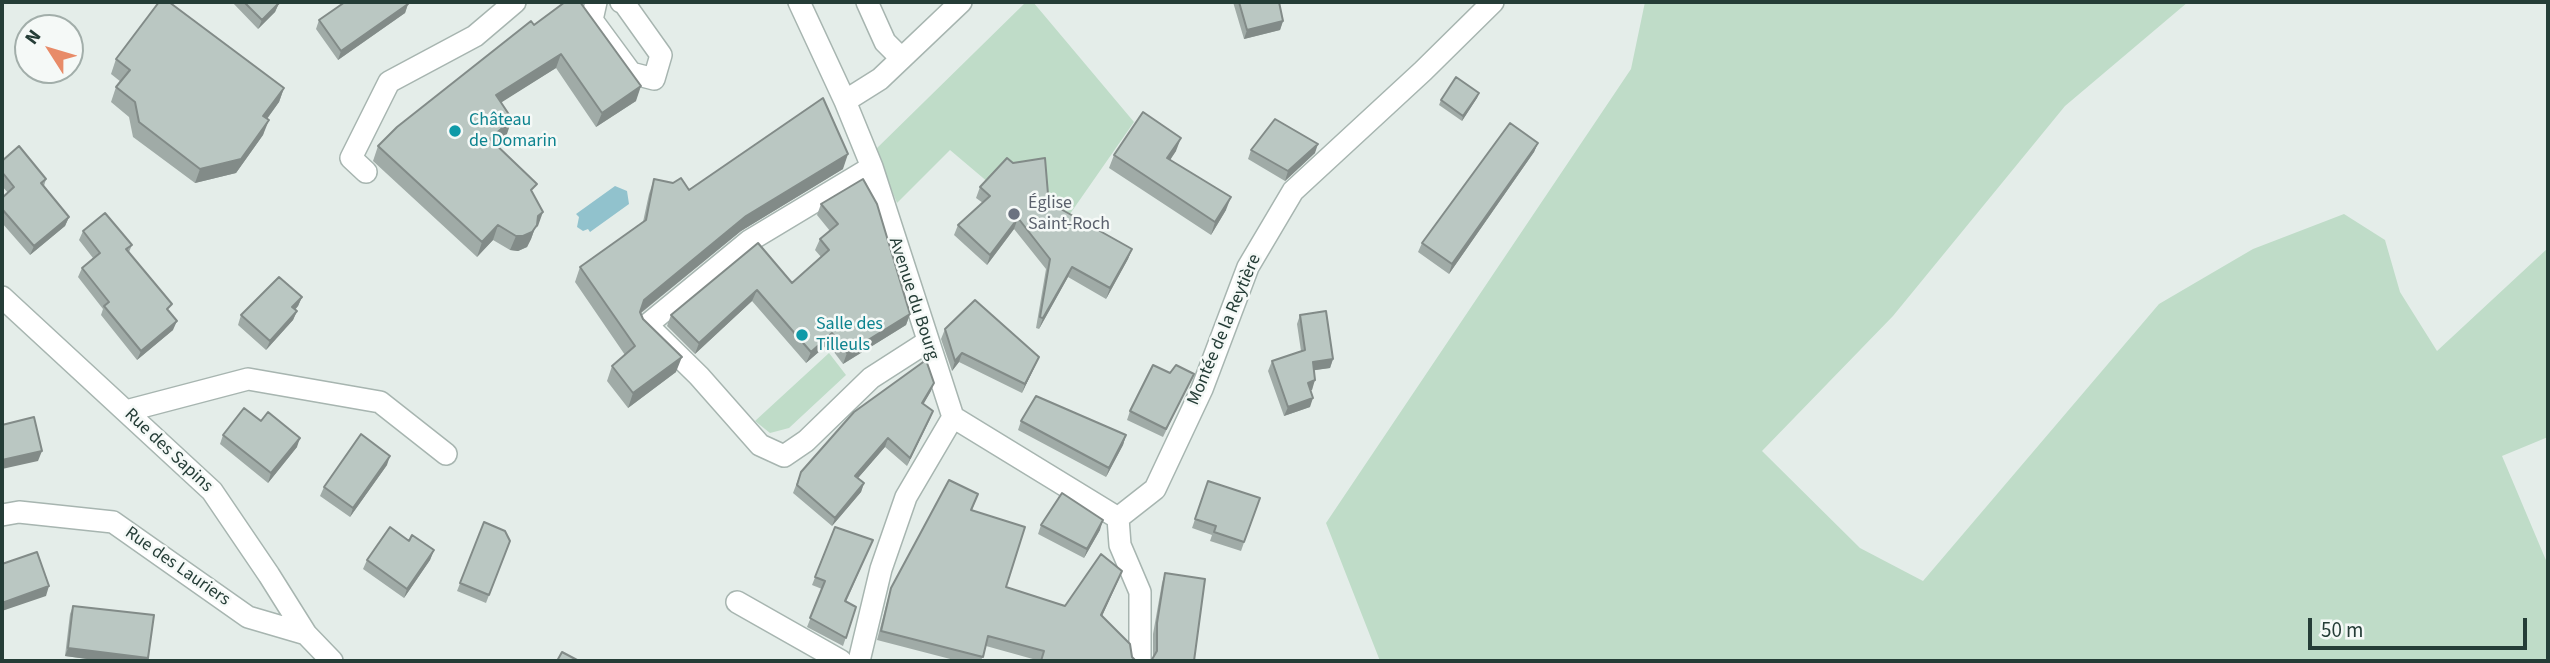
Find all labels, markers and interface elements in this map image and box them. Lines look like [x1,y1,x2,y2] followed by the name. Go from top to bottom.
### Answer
[14,14,84,84] north arrow
[19,24,48,50] text: N
[469,110,557,152] place label: Château de Domarin
[447,123,463,139] marker: Château de Domarin
[1028,193,1110,235] place label: Église Saint-Roch
[1006,206,1022,222] marker: Église Saint-Roch
[883,235,943,363] street label: Avenue du Bourg
[1183,251,1267,409] street label: Montée de la Reytière
[816,314,883,356] place label: Salle des Tilleuls
[794,327,810,343] marker: Salle des Tilleuls
[119,405,217,497] street label: Rue des Sapins
[120,523,234,611] street label: Rue des Lauriers
[2312,604,2531,648] scale bar
[2321,615,2363,645] text: 50 m

